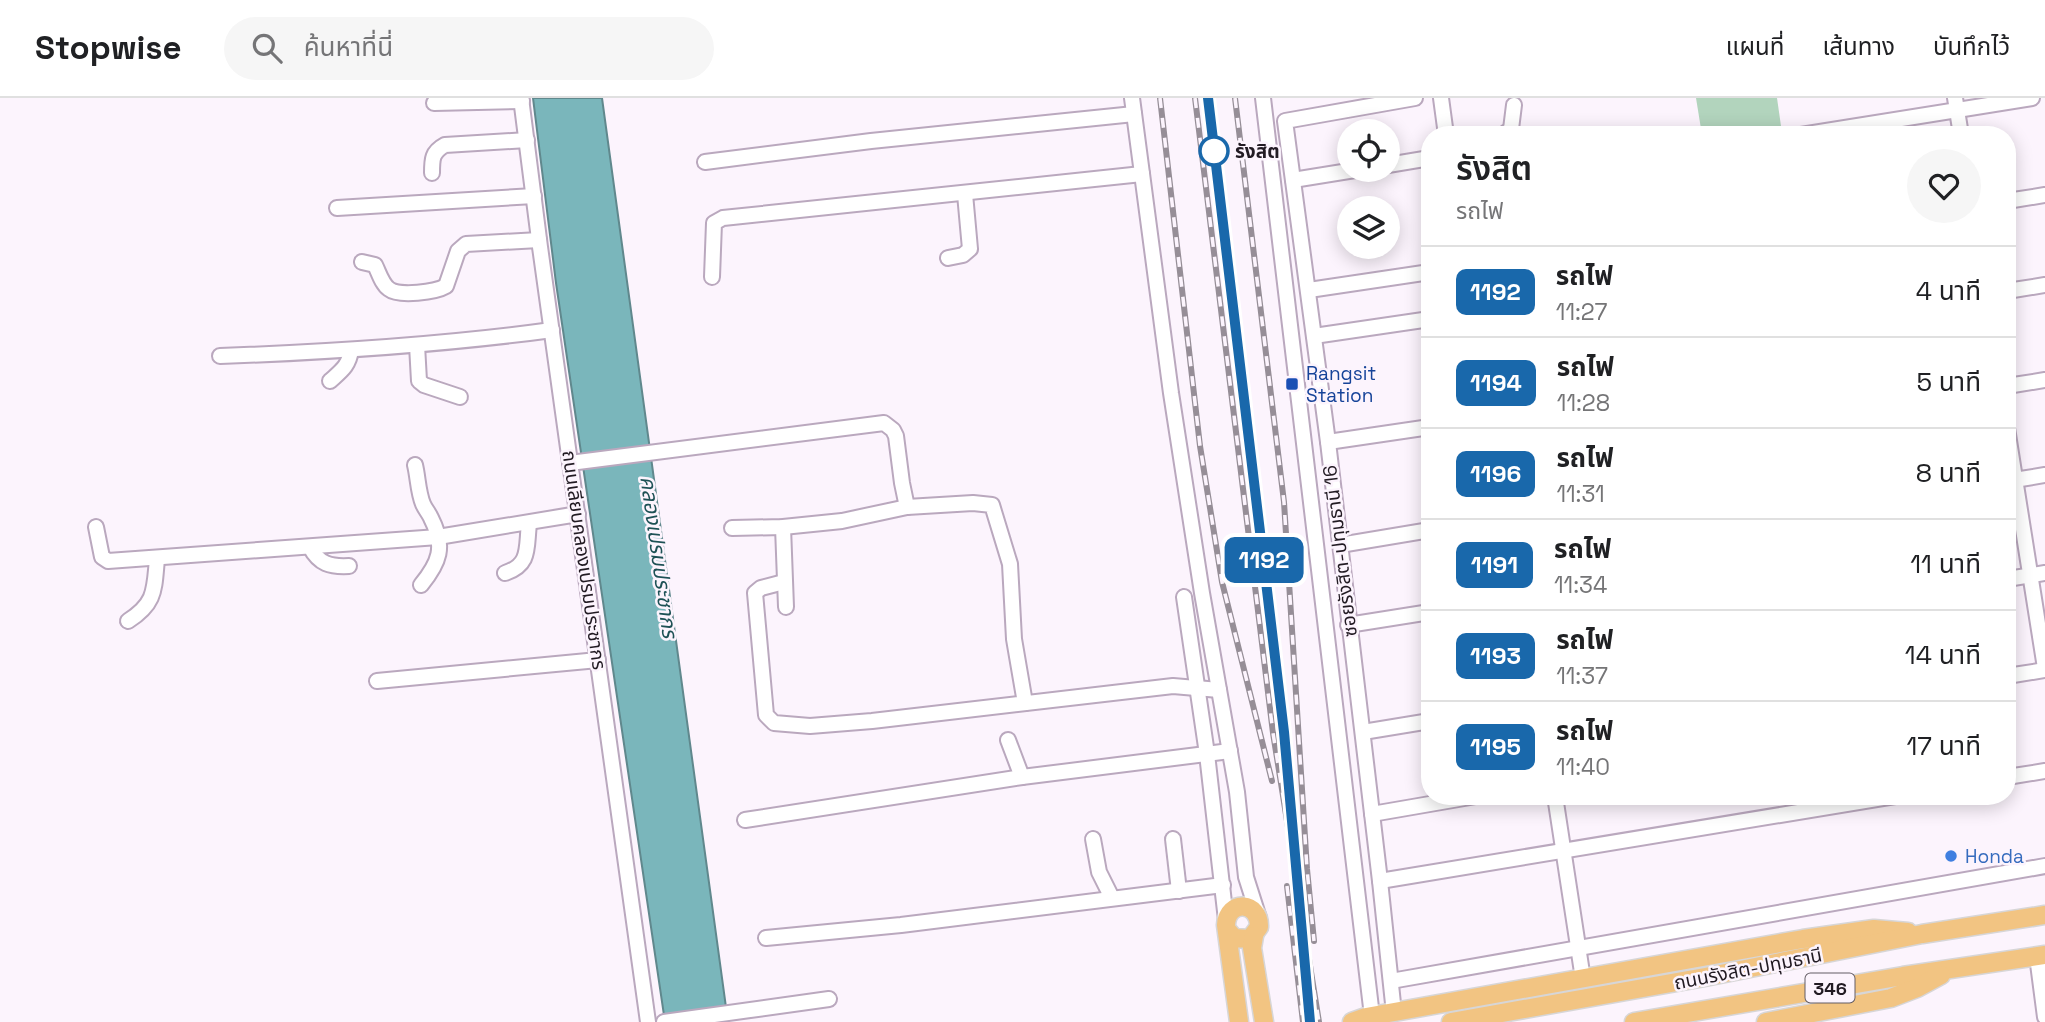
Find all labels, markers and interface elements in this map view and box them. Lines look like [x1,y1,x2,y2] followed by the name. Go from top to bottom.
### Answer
[224,17,714,80] search box
[35,27,182,69] text: Stopwise
[248,29,286,67] icon: search
[304,30,393,64] text: ค้นหาที่นี่
[1726,31,1784,62] text: แผนที่
[1822,31,1895,62] text: เส้นทาง
[1933,31,2010,62] text: บันทึกไว้
[1337,119,1400,259] map controls
[1337,119,1400,182] button: locate
[1199,136,1229,166] marker: รังสิต
[1235,139,1280,164] place label: รังสิต
[1456,148,1532,190] text: รังสิต
[1907,149,1981,223] button: heart
[1337,196,1400,259] button: layers
[1456,196,1503,226] text: รถไฟ
[1556,259,1613,293] text: รถไฟ
[1916,274,1981,308] text: 4 นาที
[1470,276,1521,307] text: 1192
[1556,297,1608,327] text: 11:27
[1557,350,1614,384] text: รถไฟ
[1306,361,1376,408] place label: Rangsit Station
[1916,365,1981,399] text: 5 นาที
[1470,367,1522,398] text: 1194
[1284,376,1300,392] marker: Rangsit Station
[1557,388,1610,418] text: 11:28
[1556,441,1613,475] text: รถไฟ
[556,449,612,671] street label: ถนนเลียบคลองเปรมประชากร
[1916,456,1981,490] text: 8 นาที
[1470,458,1521,489] text: 1196
[1317,464,1363,638] street label: ซอยรังสิต-ปทุมธานี 16
[634,474,684,641] water label: คลองเปรมประชากร
[1556,479,1605,509] text: 11:31
[1554,532,1611,566] text: รถไฟ
[1215,537,1313,583] line badge: 1192
[1239,544,1289,575] text: 1192
[1910,547,1981,581] text: 11 นาที
[1471,549,1518,580] text: 1191
[1554,570,1607,600] text: 11:34
[1556,623,1613,657] text: รถไฟ
[1905,638,1981,672] text: 14 นาที
[1470,640,1521,671] text: 1193
[1556,661,1608,691] text: 11:37
[1556,714,1613,748] text: รถไฟ
[1906,729,1981,763] text: 17 นาที
[1470,731,1521,762] text: 1195
[1556,752,1610,782] text: 11:40
[1965,844,2024,869] place label: Honda
[1943,848,1959,864] marker: Honda
[1672,942,1824,996] street label: ถนนรังสิต-ปทุมธานี
[1806,974,1854,1002] road number: 346

